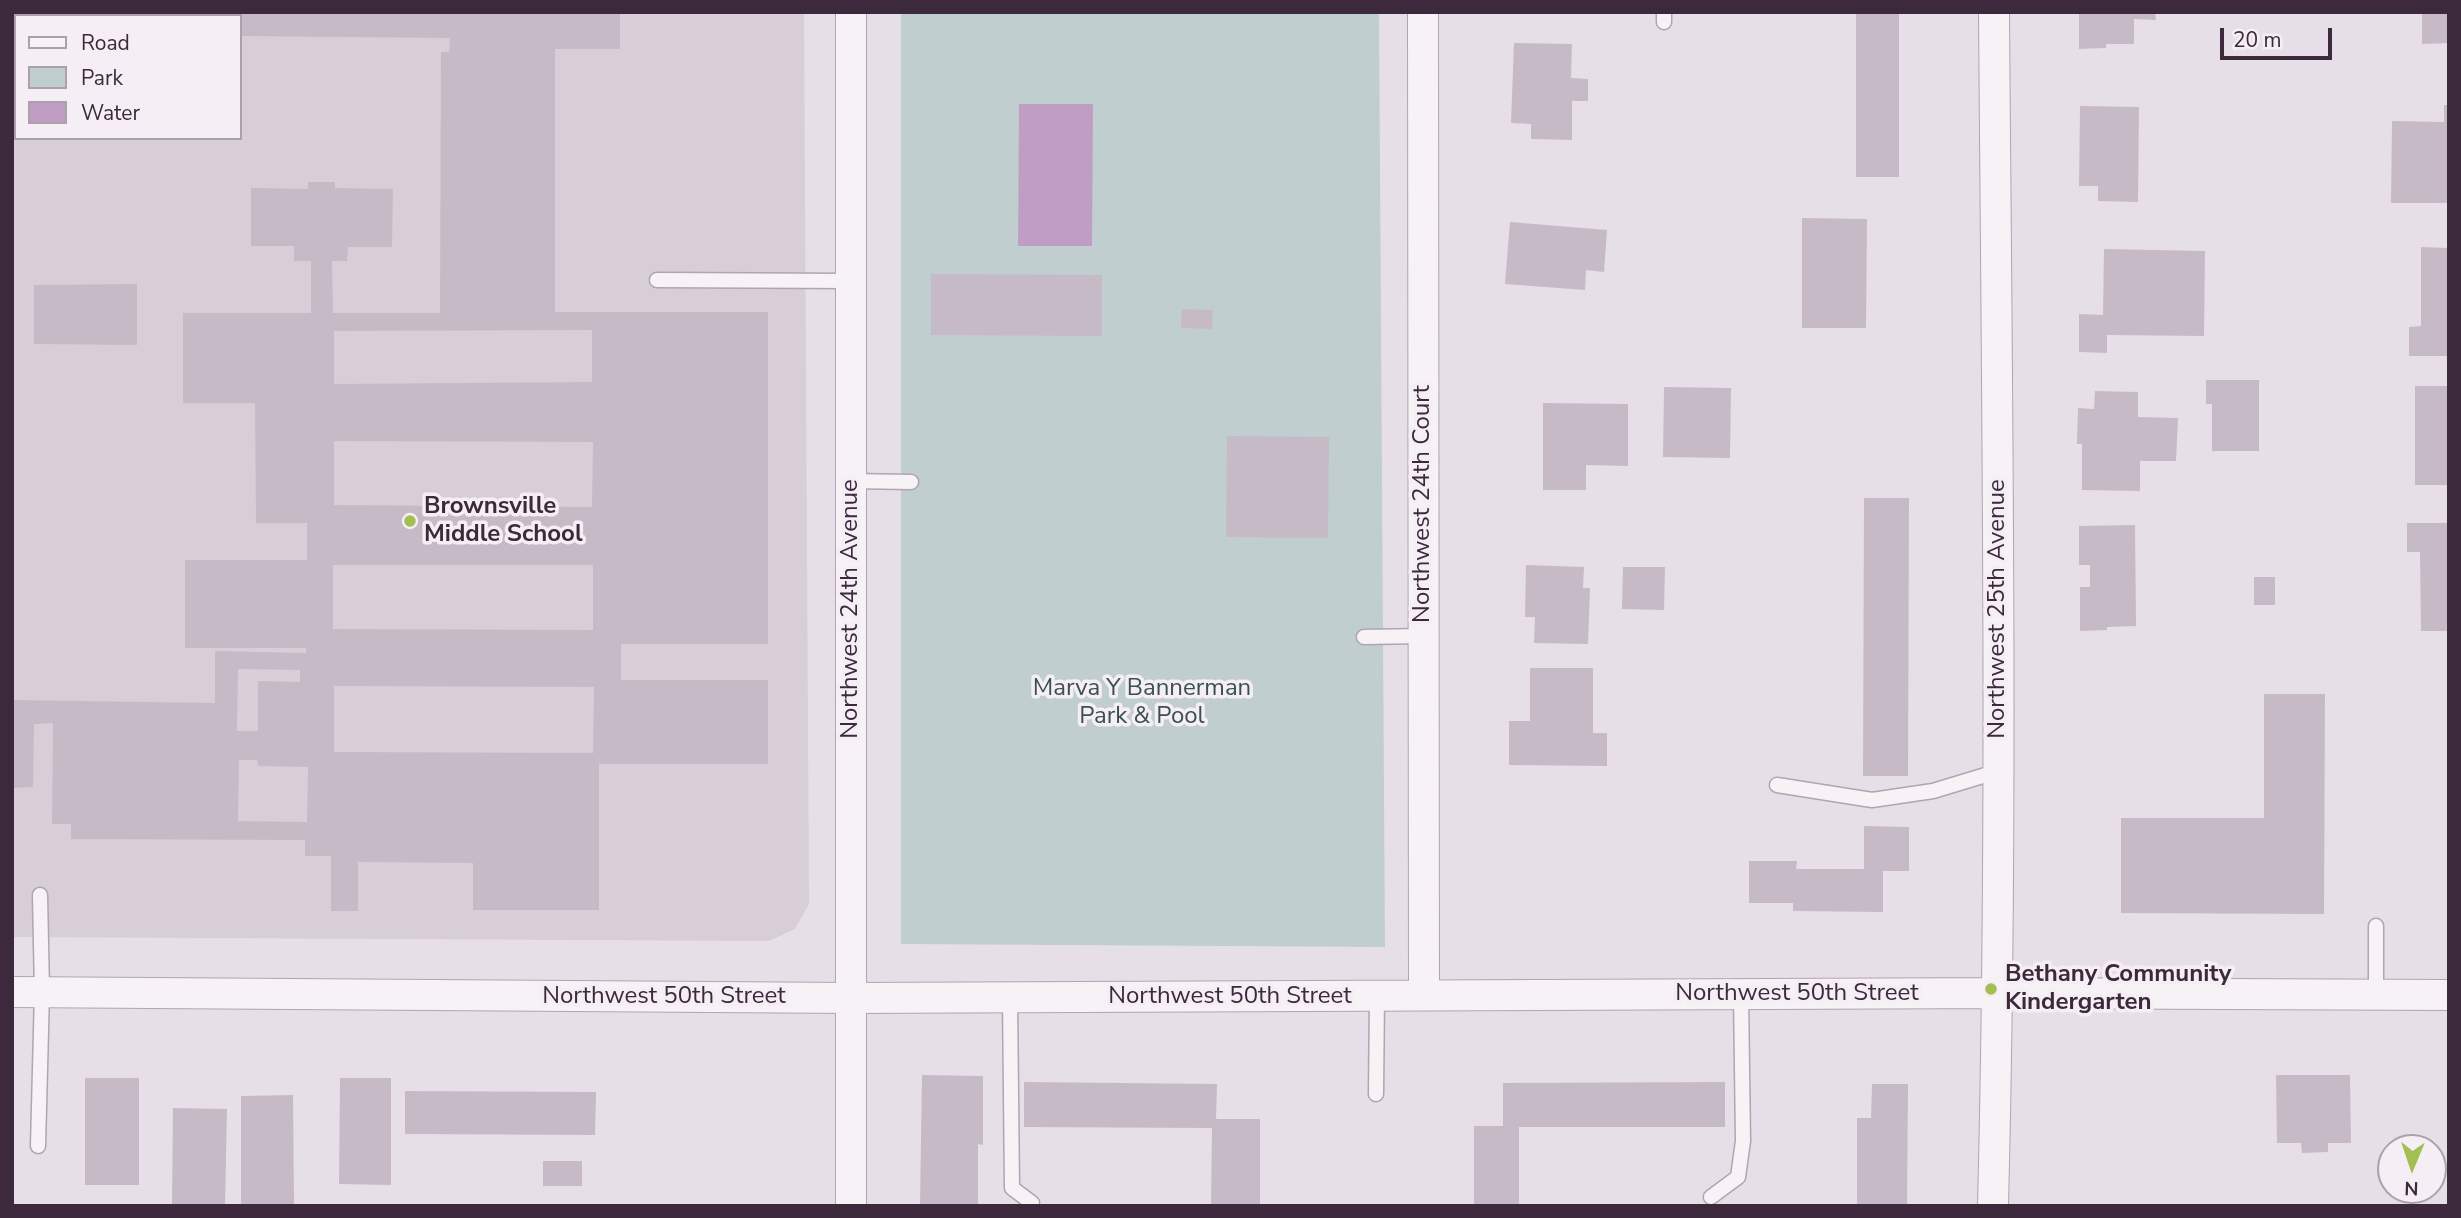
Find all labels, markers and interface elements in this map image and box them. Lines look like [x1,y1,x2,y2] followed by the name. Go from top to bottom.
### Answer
[14,14,242,140] legend
[2223,14,2335,58] scale bar
[2233,26,2282,54] text: 20 m
[81,29,130,57] text: Road
[81,64,123,92] text: Park
[81,99,140,127] text: Water
[1409,385,1437,623] street label: Northwest 24th Court
[837,479,865,739] street label: Northwest 24th Avenue
[1984,479,2012,739] street label: Northwest 25th Avenue
[424,493,583,549] place label: Brownsville Middle School
[402,513,418,529] marker: Brownsville Middle School
[1033,675,1251,731] park label: Marva Y Bannerman Park & Pool
[2005,961,2231,1017] place label: Bethany Community Kindergarten
[1675,980,1919,1008] street label: Northwest 50th Street
[1983,981,1999,997] marker: Bethany Community Kindergarten
[542,983,786,1011] street label: Northwest 50th Street
[1108,983,1352,1011] street label: Northwest 50th Street
[2377,1134,2447,1204] north arrow
[2404,1175,2419,1201] text: N

